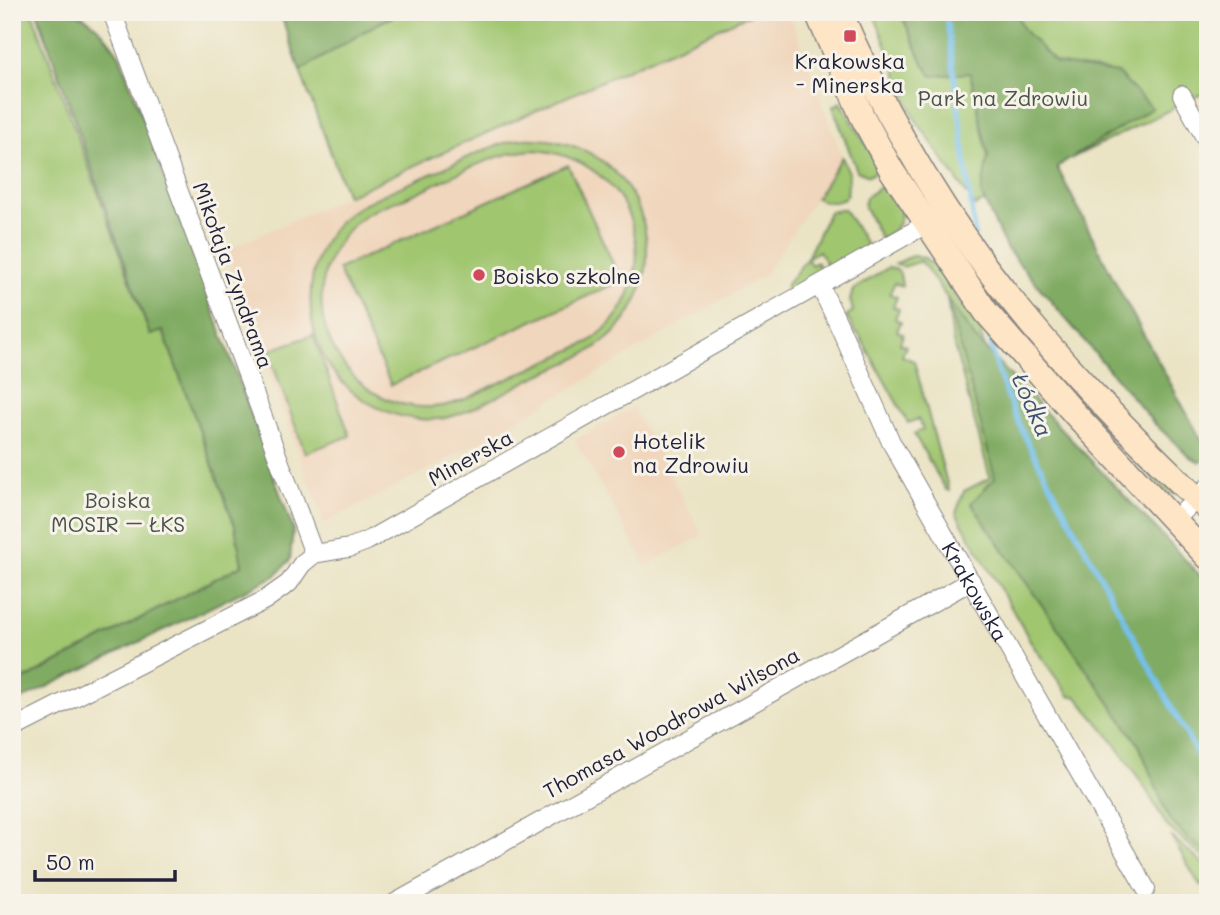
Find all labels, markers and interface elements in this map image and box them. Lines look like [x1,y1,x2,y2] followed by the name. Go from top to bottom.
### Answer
[842,28,858,44] marker: Krakowska - Minerska
[795,47,905,98] place label: Krakowska - Minerska
[918,84,1088,111] park label: Park na Zdrowiu
[188,178,280,372] street label: Mikołaja Zyndrama
[493,262,641,289] place label: Boisko szkolne
[471,267,487,283] marker: Boisko szkolne
[1006,368,1060,442] water label: Łódka
[423,423,517,491] street label: Minerska
[633,427,749,478] place label: Hotelik na Zdrowiu
[611,444,627,460] marker: Hotelik na Zdrowiu
[51,486,185,537] park label: Boiska MOSIR – ŁKS
[937,536,1015,646] street label: Krakowska
[538,640,804,804] street label: Thomasa Woodrowa Wilsona
[35,838,175,882] scale bar
[46,848,95,875] text: 50 m

